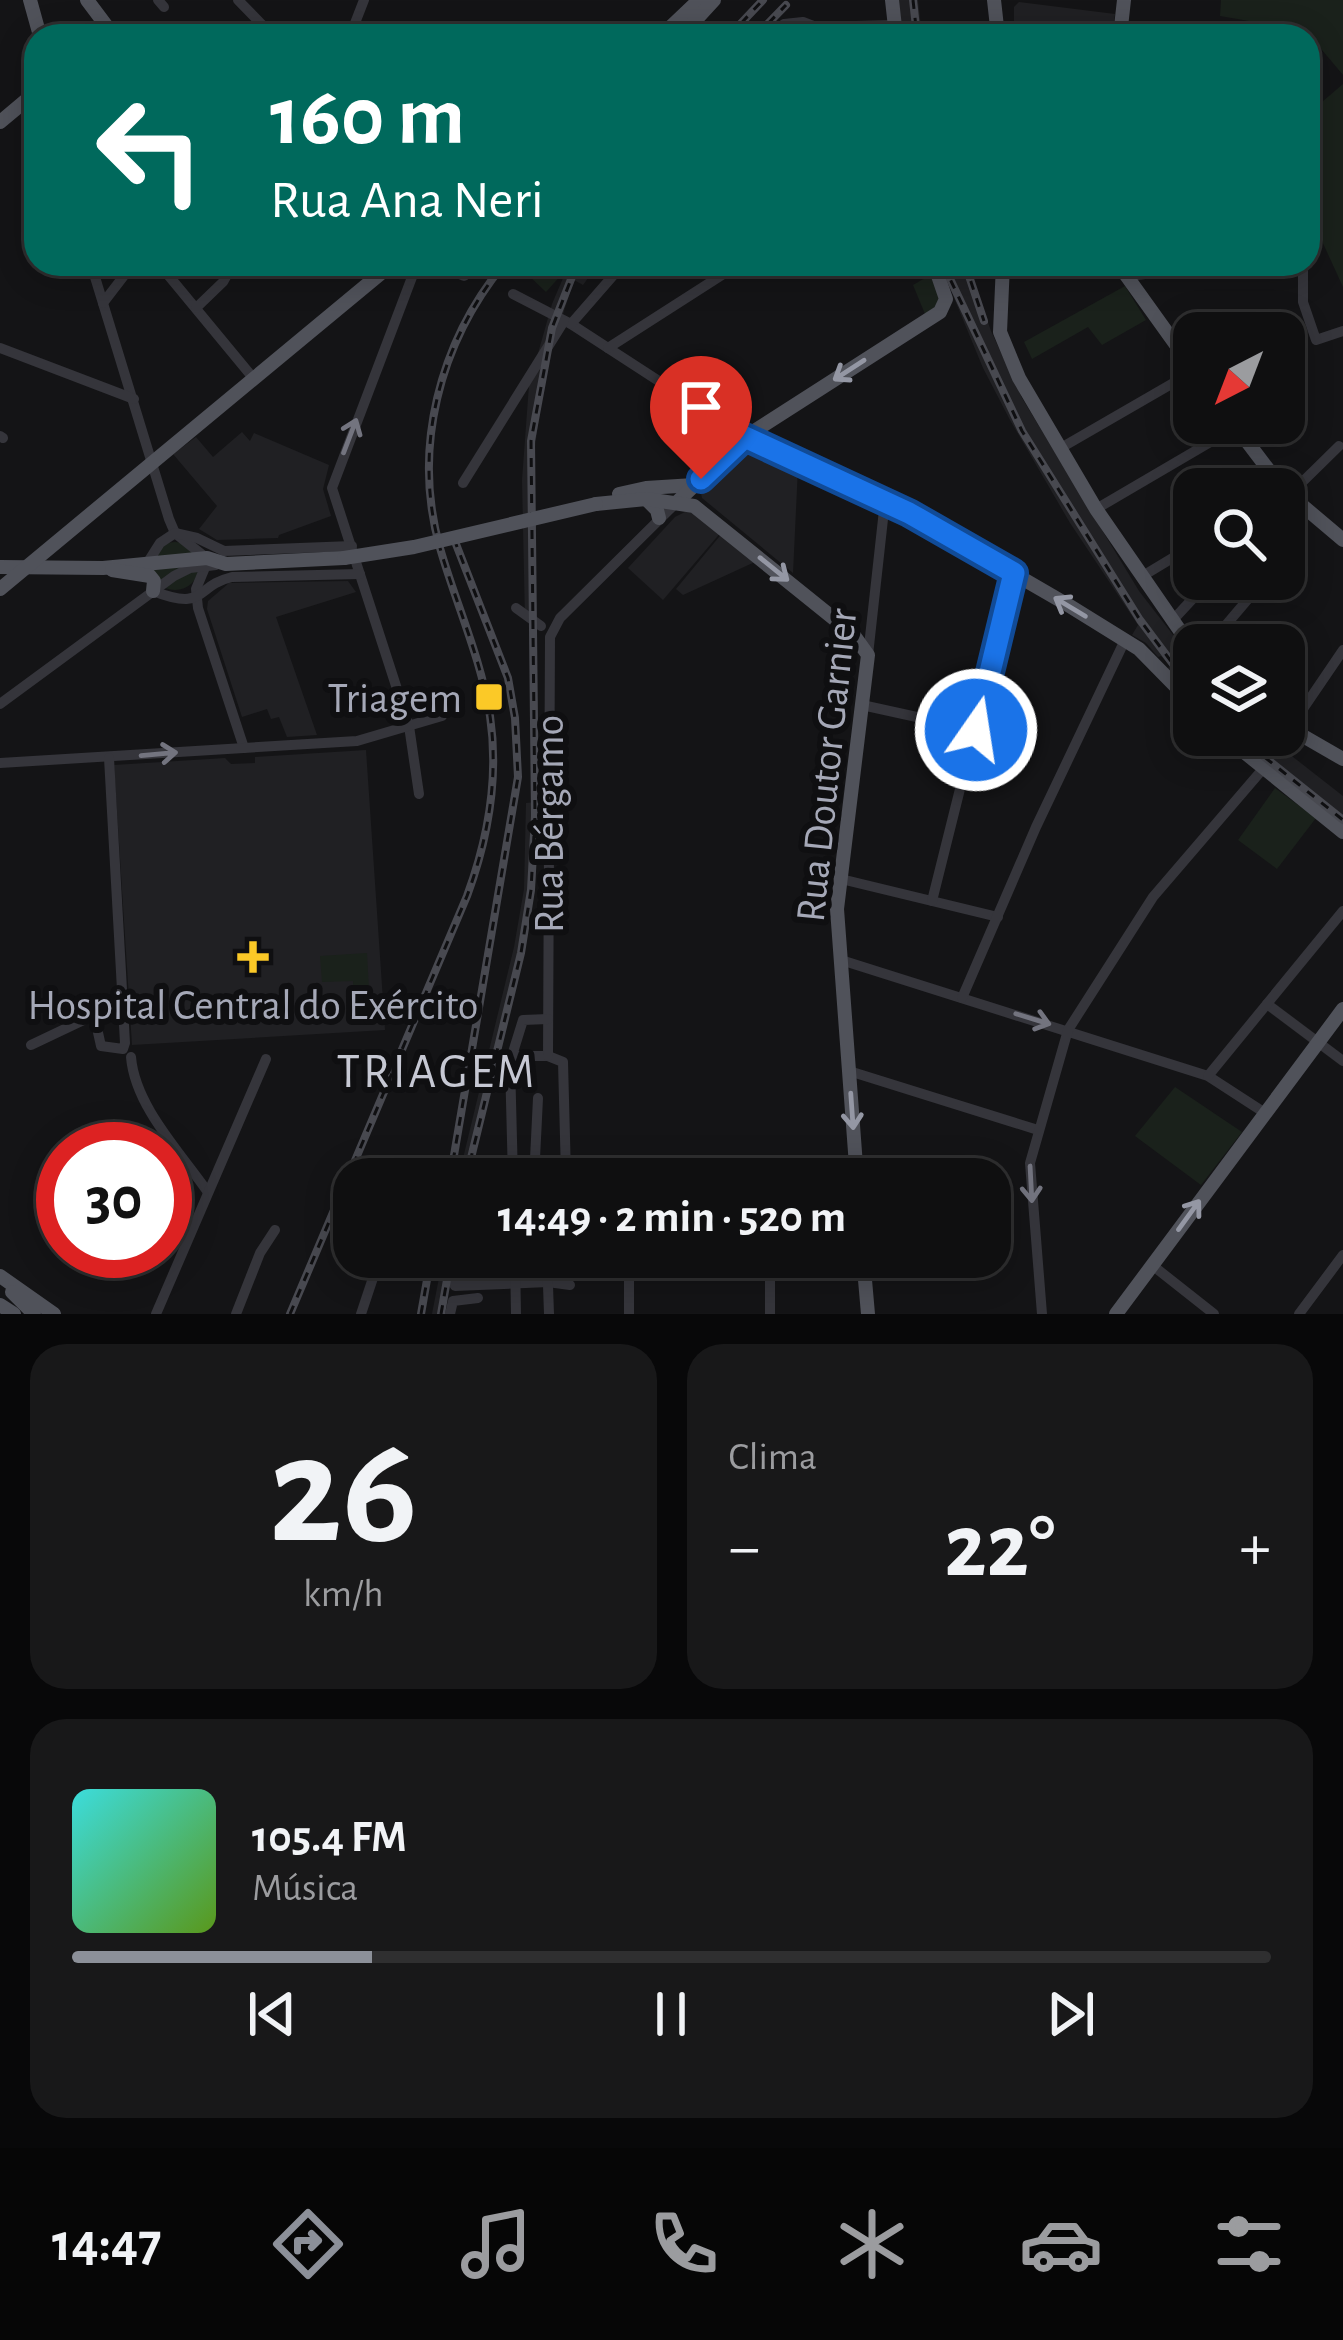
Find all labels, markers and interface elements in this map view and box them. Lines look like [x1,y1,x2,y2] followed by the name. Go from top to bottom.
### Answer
[72,72,228,228] icon: left
[270,76,465,160] text: 160 m
[270,174,544,228] text: Rua Ana Neri
[1173,312,1305,444] north arrow
[1173,312,1305,756] map controls
[650,356,752,479] pin
[832,357,866,382] one-way arrow
[668,374,734,440] icon: arrive
[341,419,363,456] one-way arrow
[1173,468,1305,600] button: search
[758,555,790,582] one-way arrow
[1053,595,1088,619] one-way arrow
[790,606,864,924] street label: Rua Doutor Garnier
[1173,624,1305,756] button: layers
[913,667,1039,793] position arrow
[328,678,462,720] place label: Triagem
[473,681,505,713] marker: Triagem
[529,715,571,933] street label: Rua Bérgamo
[139,742,178,765] one-way arrow
[237,941,269,973] marker: Hospital Central do Exército
[28,985,478,1027] place label: Hospital Central do Exército
[1013,1009,1051,1031] one-way arrow
[337,1049,537,1097] district label: TRIAGEM
[841,1091,864,1130] one-way arrow
[36,1122,192,1278] speed limit sign: 30
[1020,1164,1043,1203] one-way arrow
[498,1195,846,1240] text: 14:49 · 2 min · 520 m
[1176,1199,1202,1232] one-way arrow
[269,1415,418,1571] text: 26
[729,1438,817,1477] text: Clima
[944,1503,1055,1593] text: 22°
[729,1515,760,1581] text: −
[1239,1515,1271,1581] text: +
[303,1575,383,1614] text: km/h
[252,1815,407,1860] text: 105.4 FM
[252,1869,358,1908] text: Música
[239,1981,305,2047] icon: previous
[638,1981,704,2047] icon: pause
[1038,1981,1104,2047] icon: next
[266,2202,350,2286] icon: directions
[454,2202,538,2286] icon: music
[642,2202,726,2286] icon: phone
[830,2202,914,2286] icon: climate
[1019,2202,1103,2286] icon: car
[1207,2202,1291,2286] icon: filters
[52,2217,162,2271] text: 14:47

